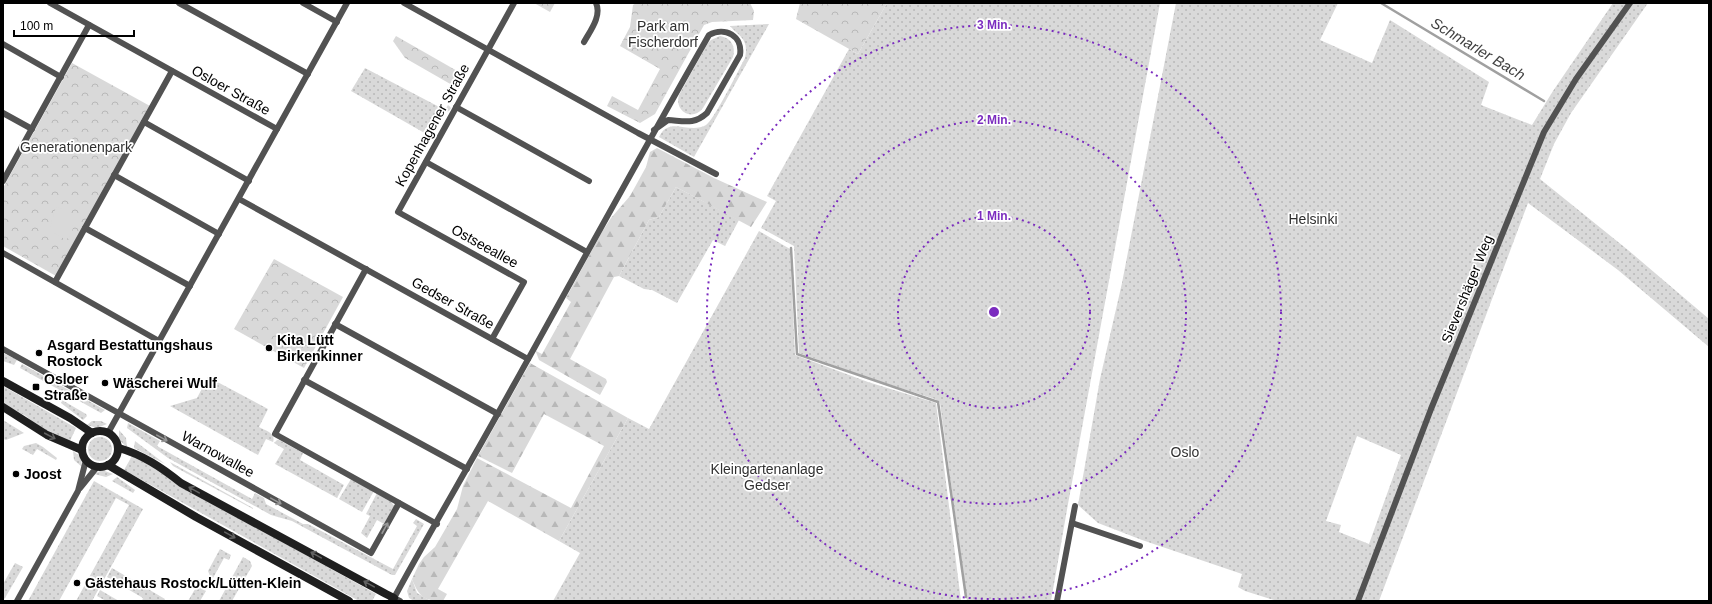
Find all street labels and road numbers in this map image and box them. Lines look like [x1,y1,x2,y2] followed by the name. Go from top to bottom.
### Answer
[392,61,472,189] street label: Kopenhagener Straße
[189,62,273,118] street label: Osloer Straße
[449,221,521,271] street label: Ostseeallee
[1438,233,1496,345] street label: Sievershäger Weg
[409,274,497,332] street label: Gedser Straße
[179,428,257,481] street label: Warnowallee

